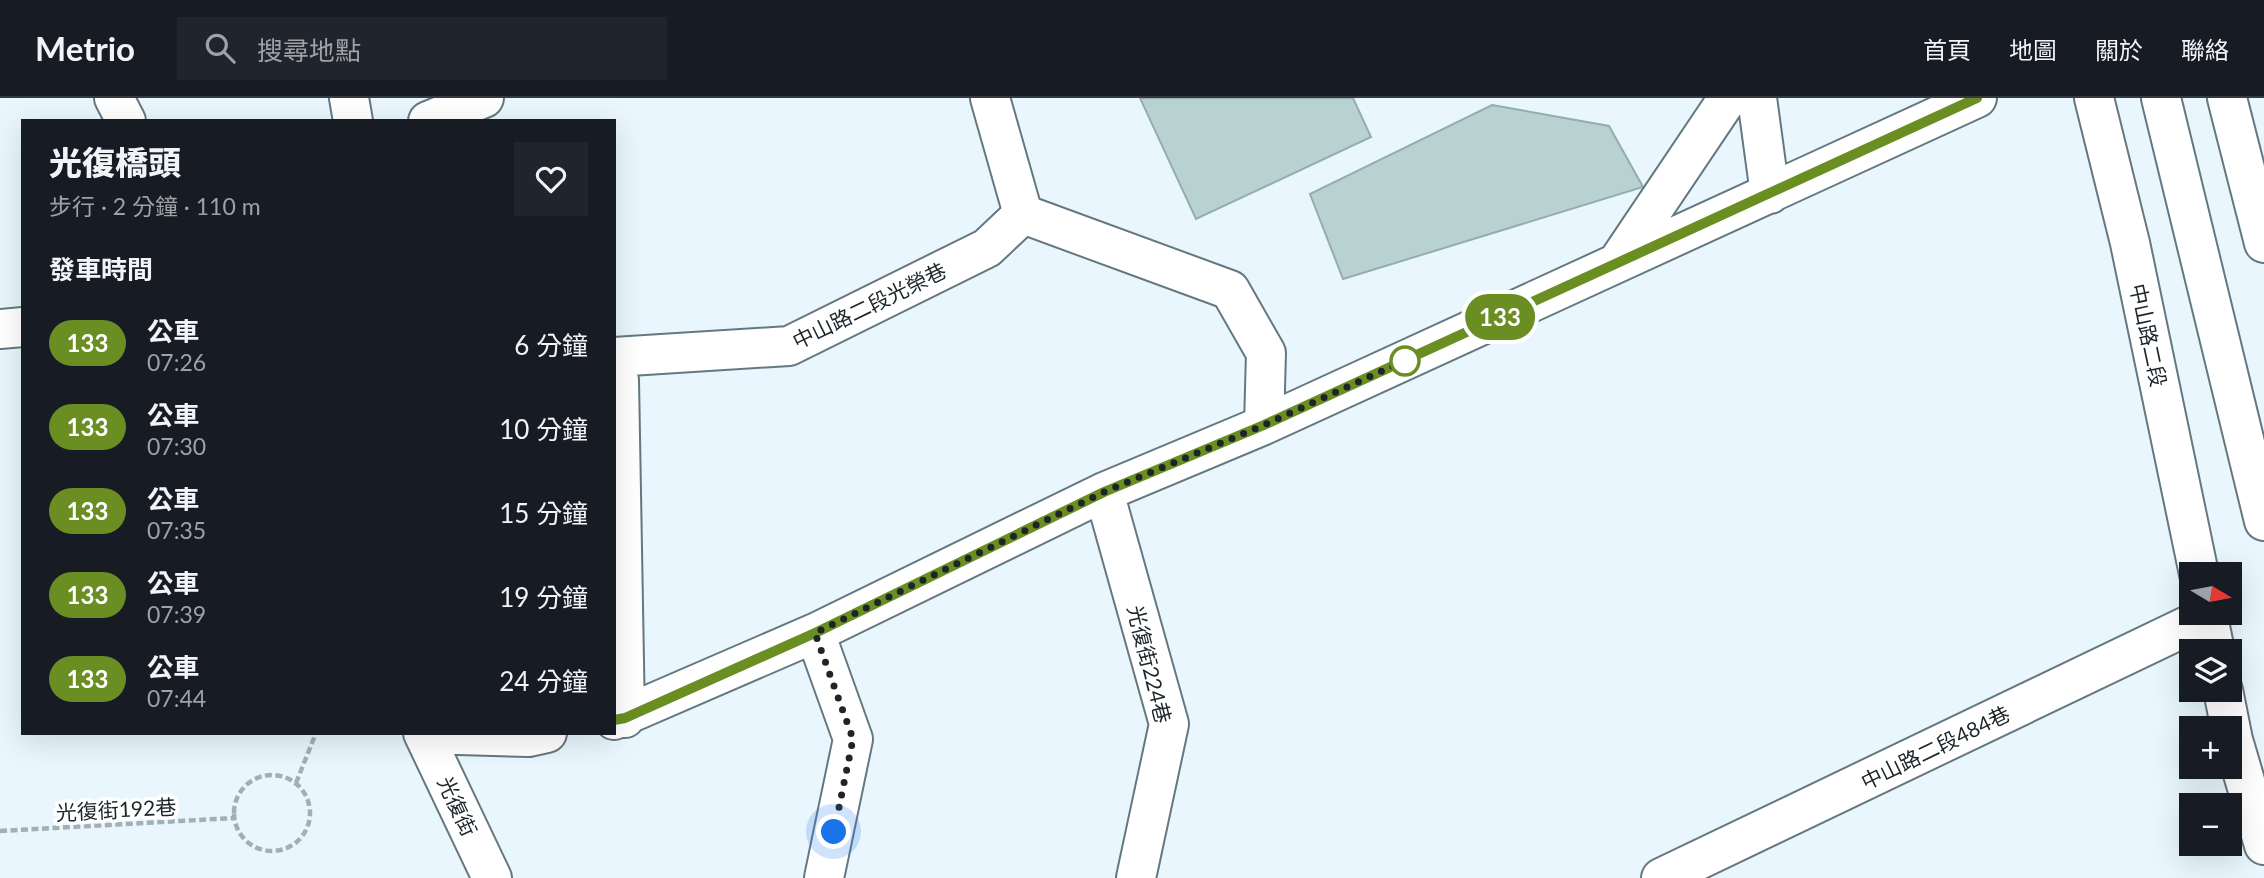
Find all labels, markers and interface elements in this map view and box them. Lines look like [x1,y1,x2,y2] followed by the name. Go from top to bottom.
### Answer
[177,17,667,80] search box
[35,28,135,68] text: Metrio
[201,29,239,67] icon: search
[257,34,361,66] text: 搜尋地點
[1923,35,1971,64] text: 首頁
[2009,35,2057,64] text: 地圖
[2095,35,2143,64] text: 關於
[2181,35,2229,64] text: 聯絡
[49,142,181,182] text: 光復橋頭
[514,142,588,216] button: heart
[49,192,261,220] text: 步行 · 2 分鐘 · 110 m
[49,253,153,285] text: 發車時間
[788,257,950,353] street label: 中山路二段光榮巷
[2126,281,2172,389] street label: 中山路二段
[1460,294,1540,340] line badge: 133
[1479,302,1521,331] text: 133
[147,315,199,347] text: 公車
[67,328,108,357] text: 133
[514,329,588,361] text: 6 分鐘
[1390,346,1420,376] unlabelled marker
[147,348,206,376] text: 07:26
[147,399,199,431] text: 公車
[67,412,108,441] text: 133
[499,413,588,445] text: 10 分鐘
[147,432,206,460] text: 07:30
[147,483,199,515] text: 公車
[67,496,108,525] text: 133
[499,497,588,529] text: 15 分鐘
[147,516,206,544] text: 07:35
[2179,562,2242,625] north arrow
[2179,562,2242,856] map controls
[147,567,199,599] text: 公車
[67,580,108,609] text: 133
[499,581,588,613] text: 19 分鐘
[147,600,206,628] text: 07:39
[1123,602,1177,726] street label: 光復街224巷
[2179,639,2242,702] button: layers
[147,651,199,683] text: 公車
[67,664,108,693] text: 133
[499,665,588,697] text: 24 分鐘
[147,684,206,712] text: 07:44
[1856,700,2014,794] street label: 中山路二段484巷
[2179,716,2242,779] button: +
[433,772,483,840] street label: 光復街
[55,793,177,825] street label: 光復街192巷
[2179,793,2242,856] button: −
[816,814,851,849] your location

